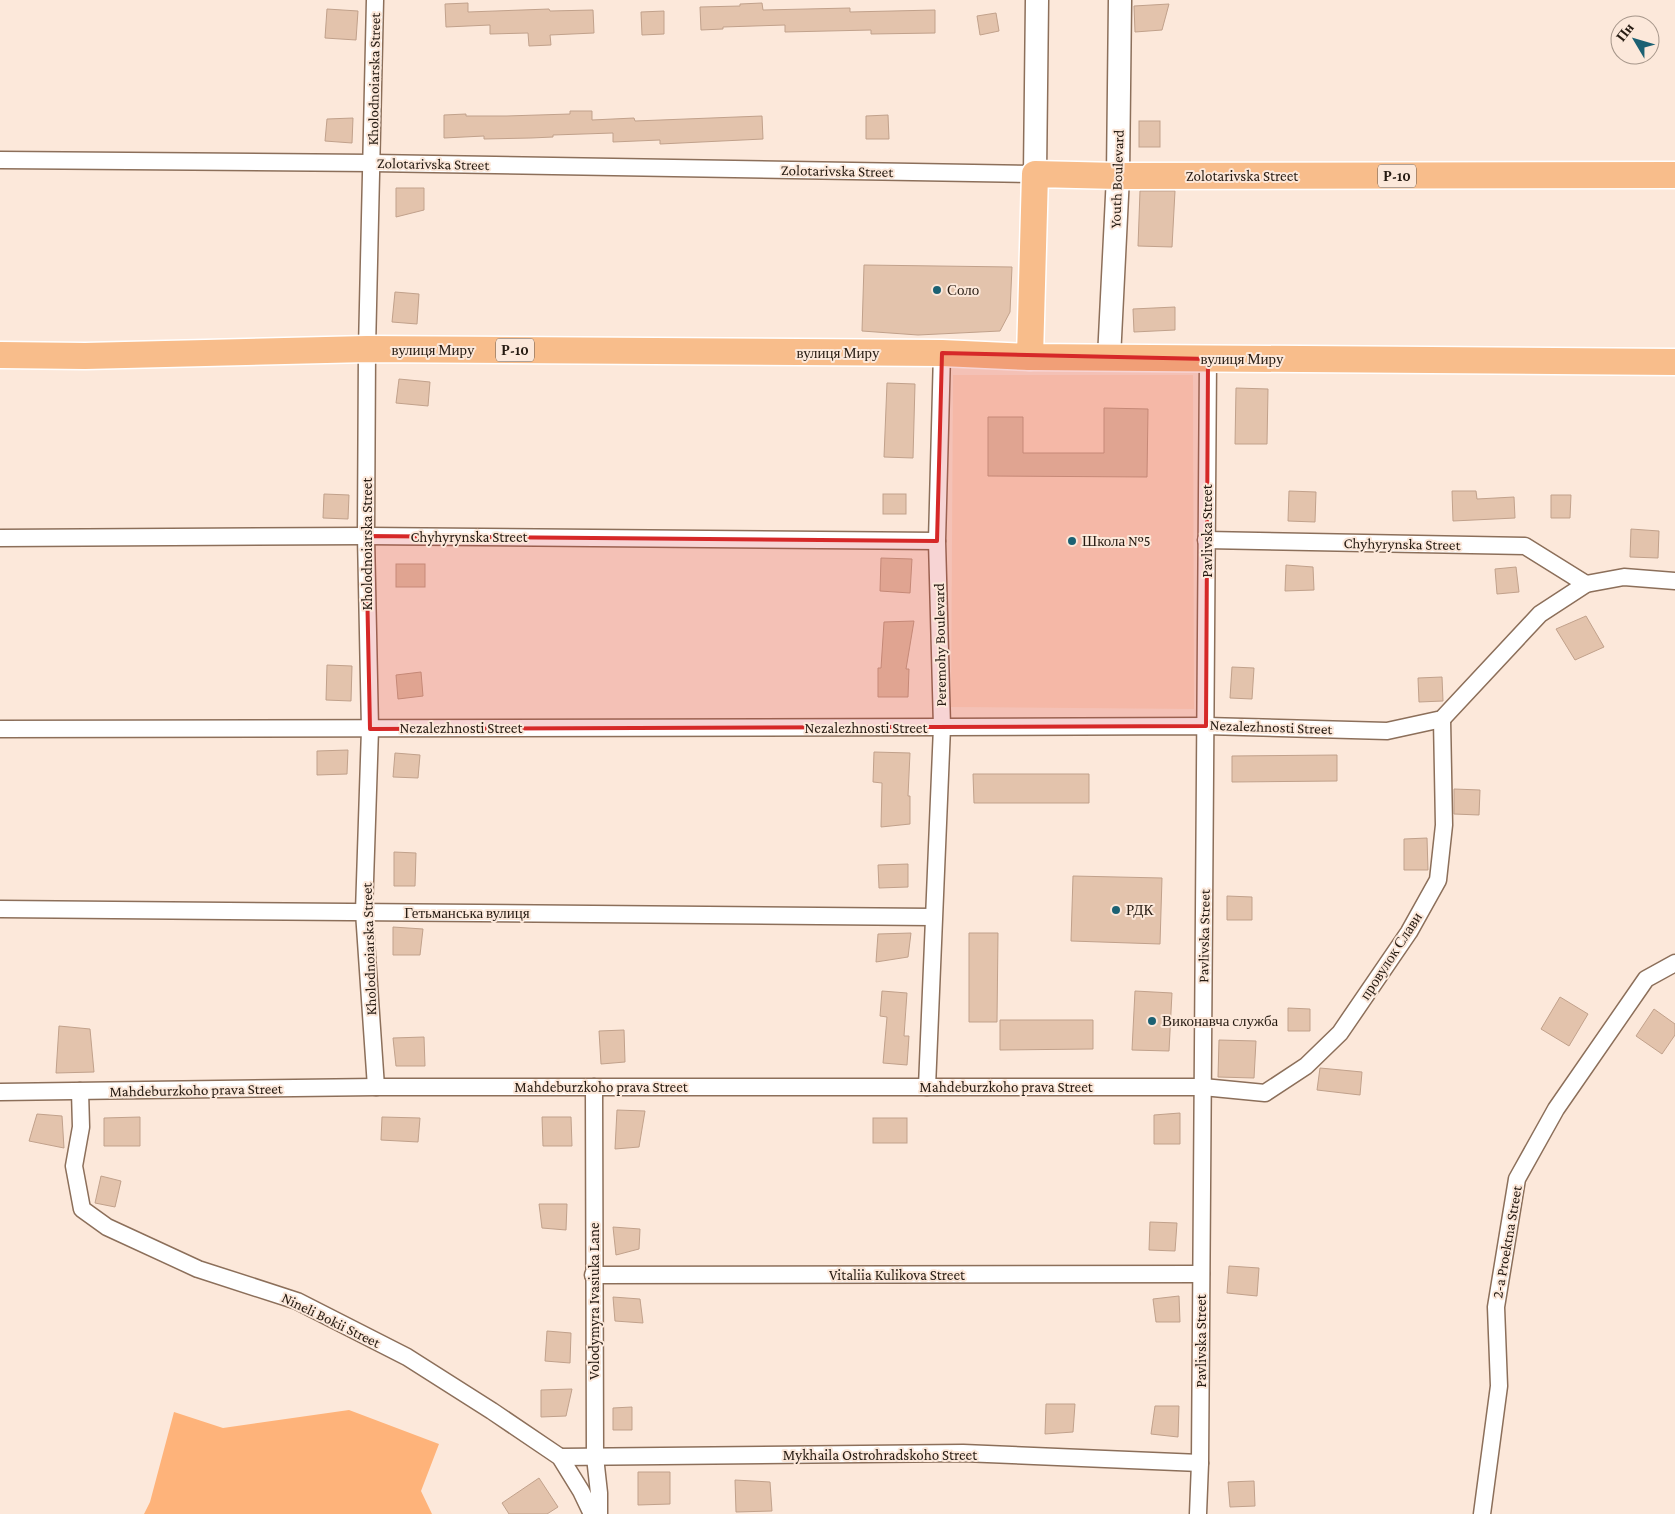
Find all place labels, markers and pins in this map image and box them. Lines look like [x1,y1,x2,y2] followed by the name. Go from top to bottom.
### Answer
[947,282,979,298] place label: Соло
[931,284,943,296] marker: Соло
[1082,533,1151,549] place label: Школа №5
[1066,535,1078,547] marker: Школа №5
[1126,902,1154,918] place label: РДК
[1110,904,1122,916] marker: РДК
[1162,1013,1279,1029] place label: Виконавча служба
[1146,1015,1158,1027] marker: Виконавча служба

